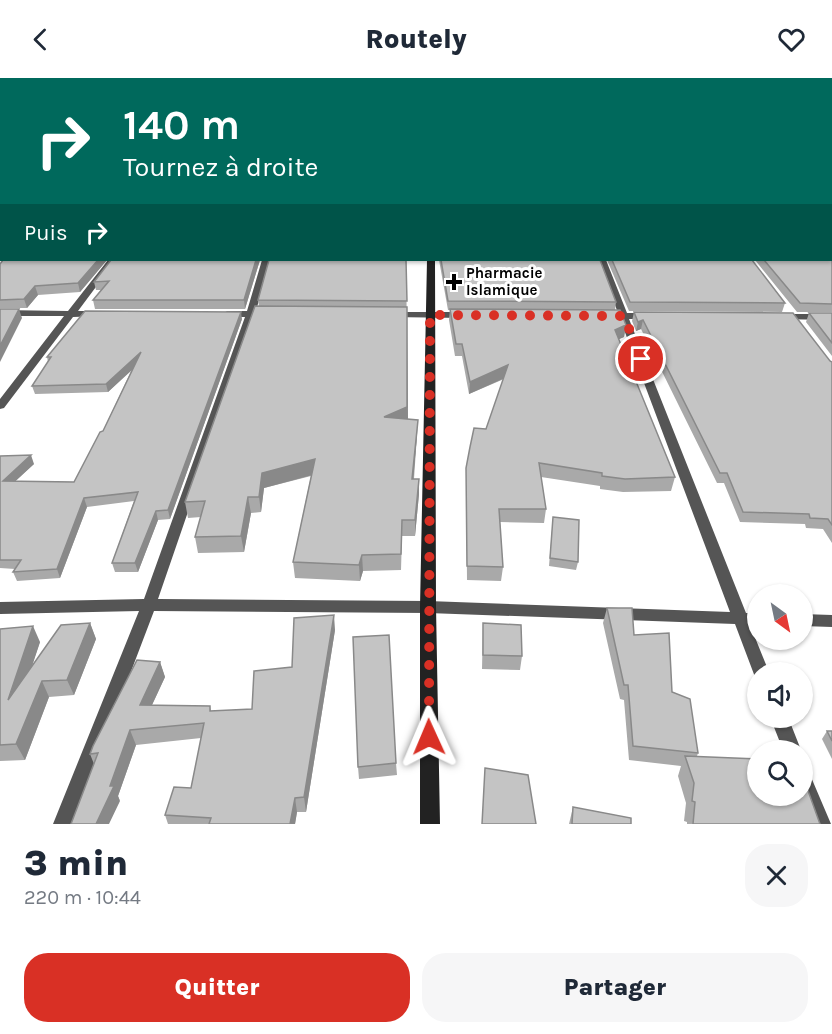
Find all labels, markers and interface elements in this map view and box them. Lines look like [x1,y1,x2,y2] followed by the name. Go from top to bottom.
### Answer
[24,23,57,56] icon: back
[365,23,467,55] text: Routely
[775,23,808,56] icon: heart
[123,100,240,150] text: 140 m
[24,102,102,180] icon: right
[123,151,318,183] text: Tournez à droite
[80,216,113,249] icon: right
[24,220,68,246] text: Puis
[466,264,543,299] place label: Pharmacie Islamique
[447,275,461,289] marker: Pharmacie Islamique
[615,333,666,384] pin
[624,342,657,375] icon: arrive
[747,584,813,650] north arrow
[747,584,813,806] map controls
[747,662,813,728] button: sound
[397,705,461,769] position arrow
[747,740,813,806] button: search
[24,842,128,884] text: 3 min
[745,844,808,907] button: close
[24,886,141,909] text: 220 m · 10:44
[24,953,410,1022] button: Quitter
[422,953,808,1022] button: Partager

